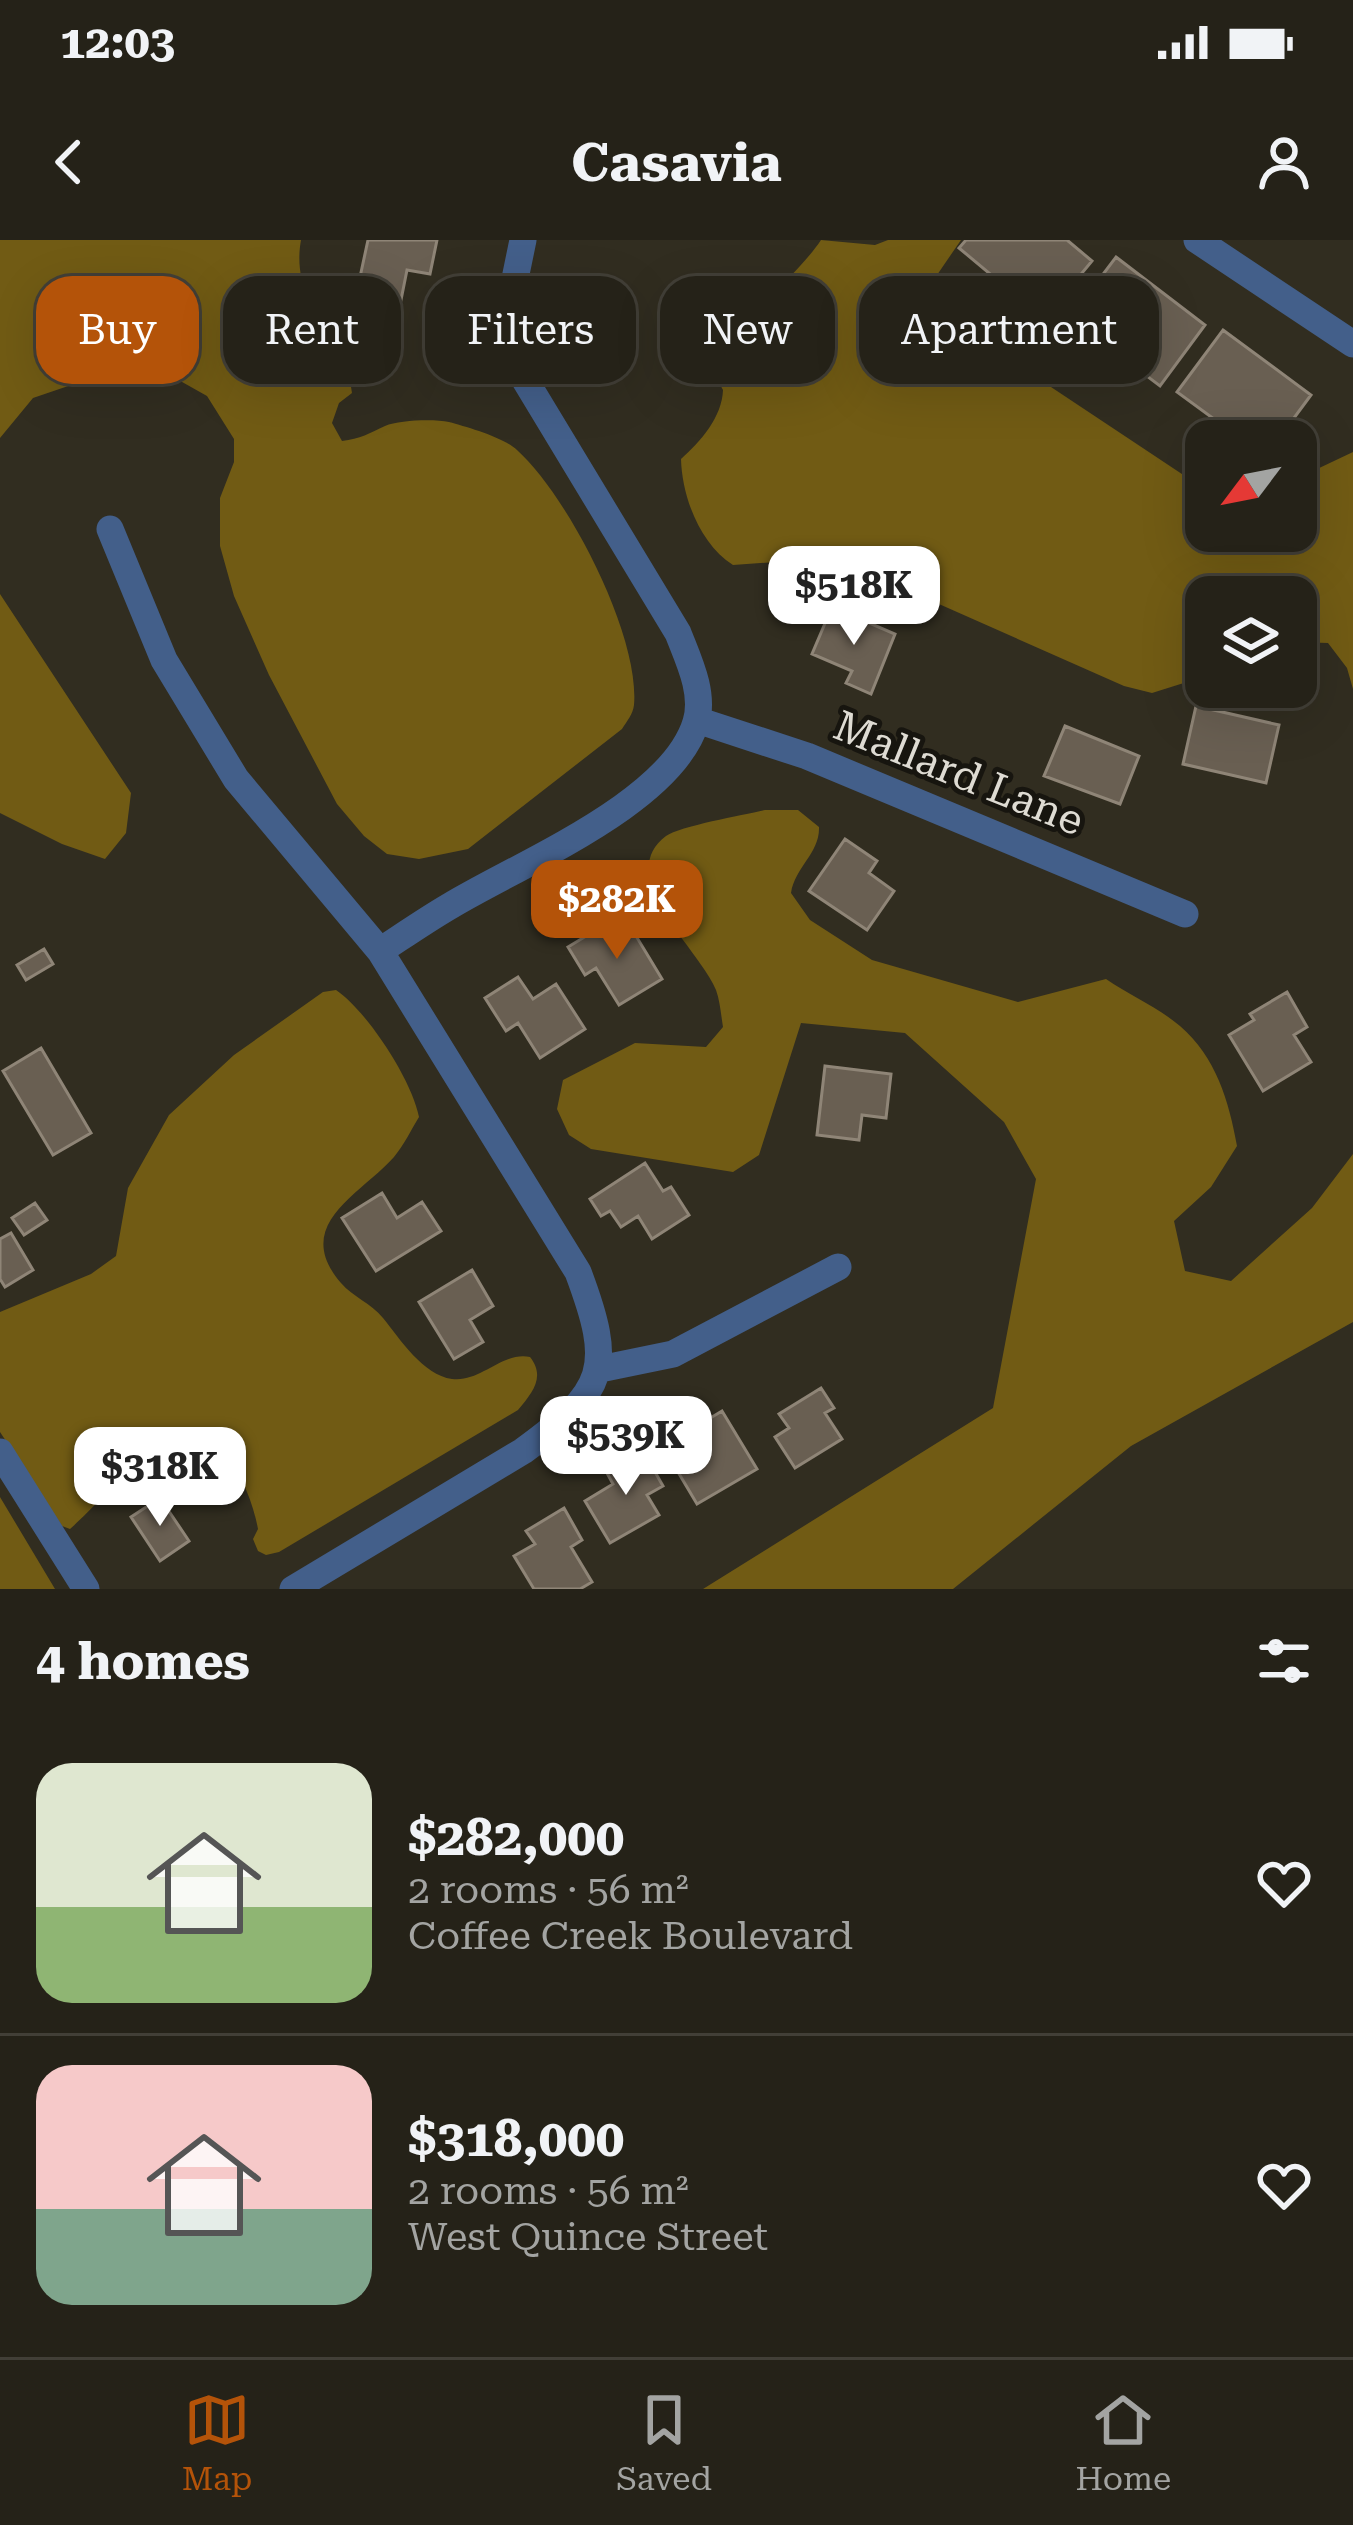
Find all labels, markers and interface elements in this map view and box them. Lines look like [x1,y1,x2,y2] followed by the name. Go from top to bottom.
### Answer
[60,16,175,69] text: 12:03
[36,129,102,195] icon: back
[1251,129,1317,195] icon: person
[571,131,782,194] text: Casavia
[36,276,199,384] chip: Buy
[223,276,401,384] chip: Rent
[425,276,636,384] chip: Filters
[660,276,835,384] chip: New
[859,276,1159,384] chip: Apartment
[1185,420,1317,552] north arrow
[1185,420,1317,708] map controls
[770,546,938,648] pin: $518K
[795,562,913,608] text: $518K
[1185,576,1317,708] button: layers
[827,701,1091,845] street label: Mallard Lane
[533,860,701,962] pin: $282K
[558,876,676,922] text: $282K
[542,1396,710,1498] pin: $539K
[567,1412,685,1458] text: $539K
[76,1427,244,1529] pin: $318K
[101,1443,219,1489] text: $318K
[1251,1628,1317,1694] icon: filters
[36,1632,250,1691] text: 4 homes
[408,1808,624,1867] text: $282,000
[132,1811,276,1955] icon: home
[1251,1850,1317,1916] icon: heart
[408,1867,689,1913] text: 2 rooms · 56 m²
[408,1913,853,1959] text: Coffee Creek Boulevard
[408,2109,624,2168] text: $318,000
[132,2113,276,2257] icon: home
[1251,2152,1317,2218] icon: heart
[408,2168,689,2214] text: 2 rooms · 56 m²
[408,2214,768,2260] text: West Quince Street
[182,2387,252,2498] tab: Map
[616,2387,712,2498] tab: Saved
[1075,2387,1171,2498] tab: Home

